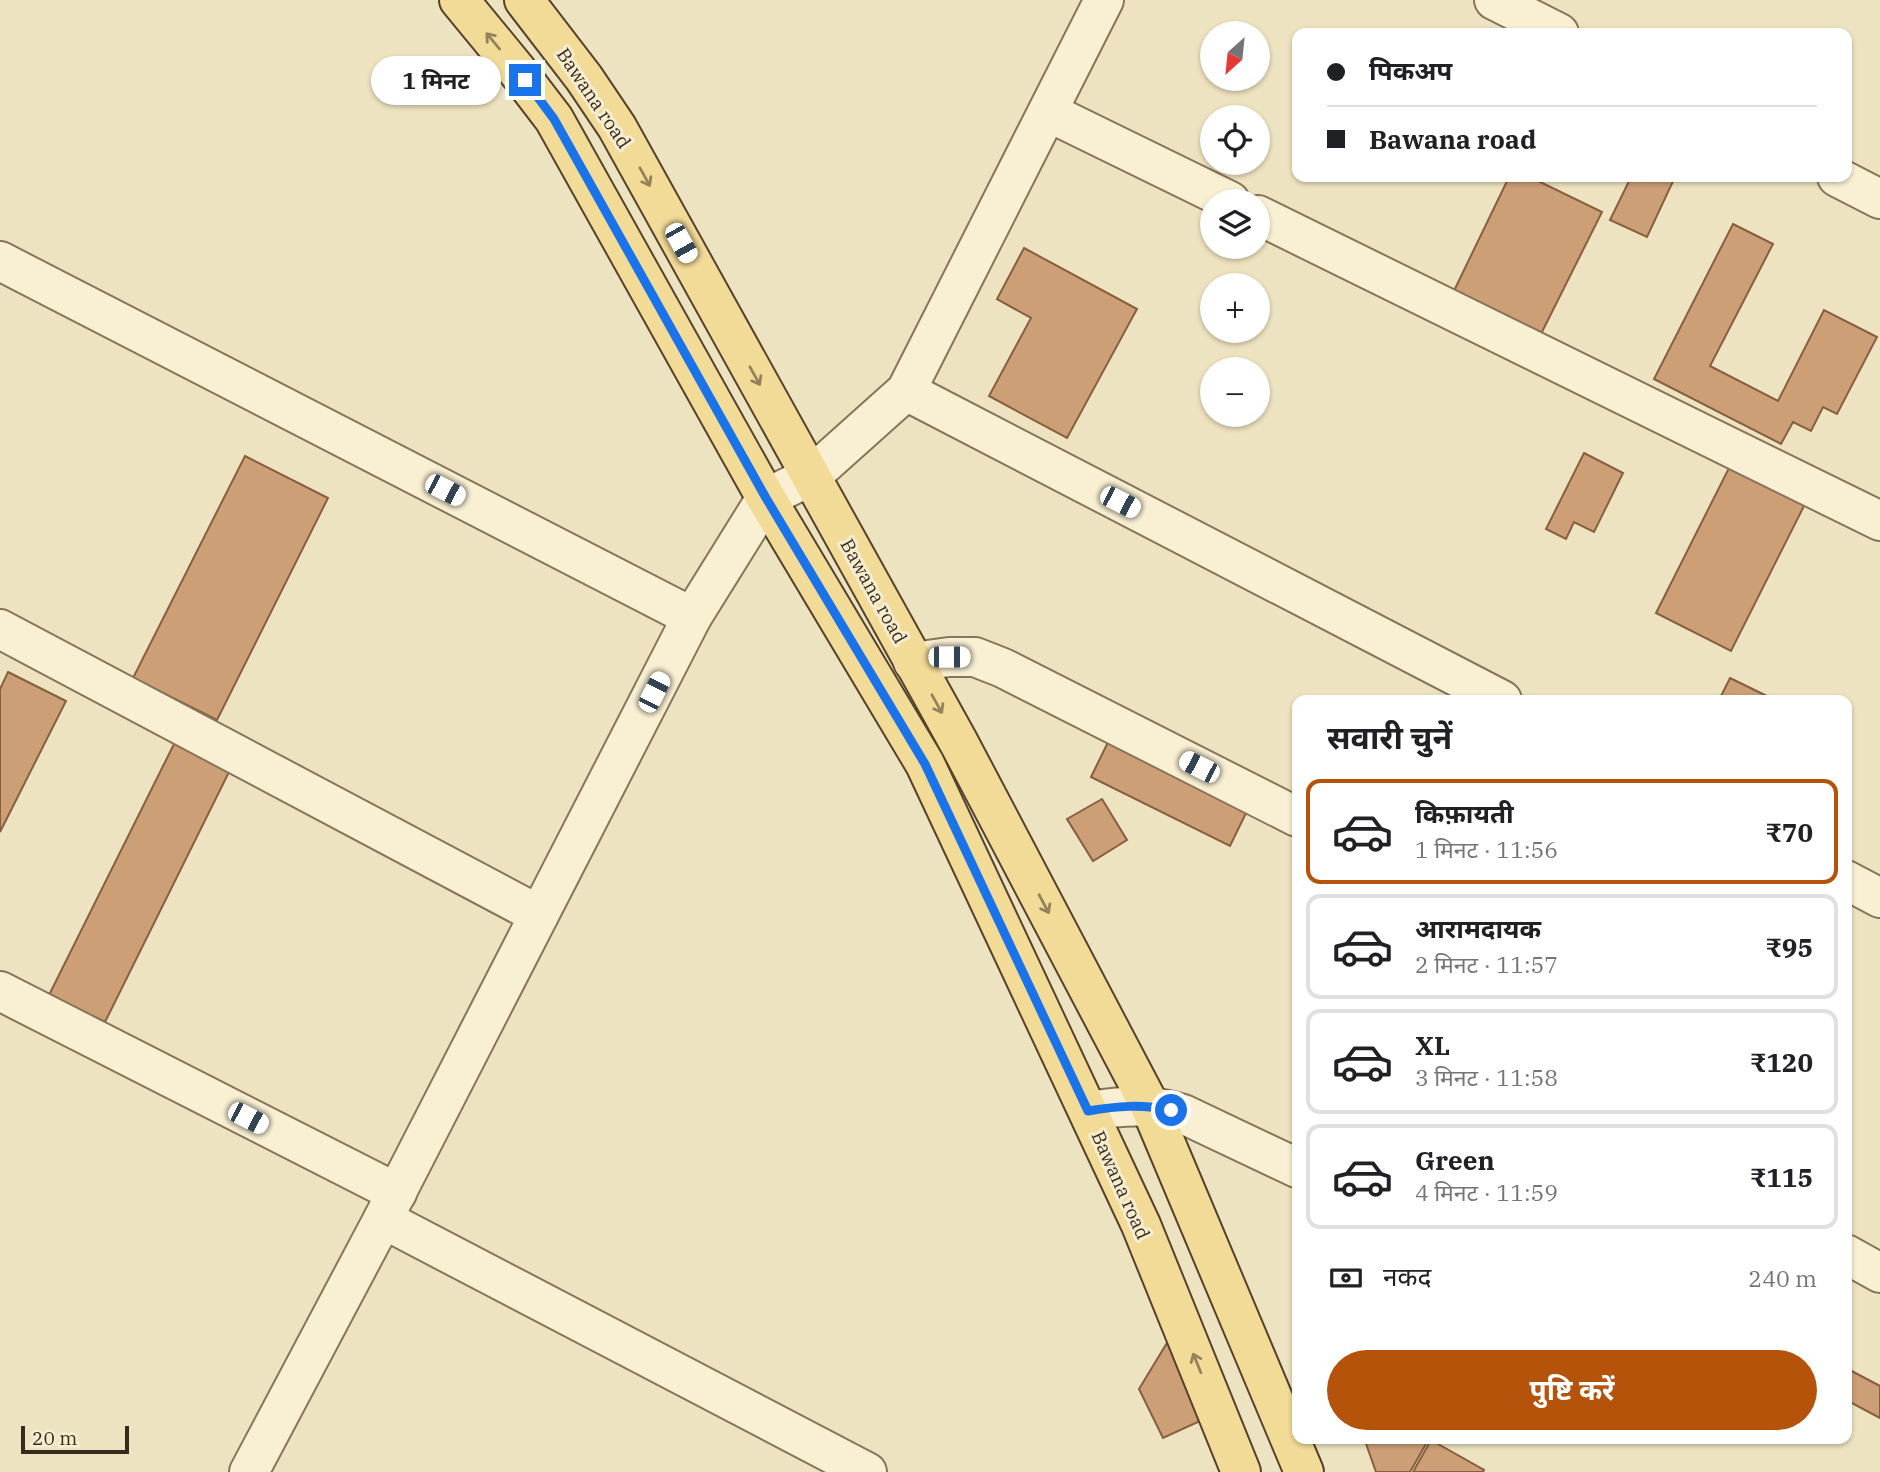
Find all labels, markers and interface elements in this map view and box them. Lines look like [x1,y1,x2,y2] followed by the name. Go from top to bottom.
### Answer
[1200,21,1270,91] north arrow
[1200,21,1270,427] map controls
[485,32,501,50] one-way arrow
[552,43,636,153] street label: Bawana road
[1369,53,1452,87] text: पिकअप
[371,56,500,104] callout: 1 मिनट
[509,64,541,96] route end
[402,65,470,95] text: 1 मिनट
[1200,105,1270,175] button: locate
[1369,122,1536,156] text: Bawana road
[638,167,652,187] one-way arrow
[1200,189,1270,259] button: layers
[662,220,701,266] car
[1200,273,1270,343] button: +
[1200,357,1270,427] button: −
[748,366,762,386] one-way arrow
[422,471,469,509] car
[1097,483,1144,521] car
[835,534,913,648] street label: Bawana road
[929,647,971,668] car
[636,669,673,715] car
[930,693,944,713] one-way arrow
[1327,716,1452,758] text: सवारी चुनें
[1176,748,1223,786] car
[1415,796,1514,830] text: किफ़ायती
[1331,800,1394,863] icon: car
[1765,815,1813,849] text: ₹70
[1415,834,1558,864] text: 1 मिनट · 11:56
[1037,894,1051,914] one-way arrow
[1415,911,1541,945] text: आरामदायक
[1331,915,1394,978] icon: car
[1765,930,1813,964] text: ₹95
[1415,949,1558,979] text: 2 मिनट · 11:57
[1415,1028,1450,1062] text: XL
[1331,1030,1394,1093] icon: car
[1750,1045,1813,1079] text: ₹120
[1415,1062,1558,1092] text: 3 मिनट · 11:58
[1155,1094,1187,1126] route start
[225,1099,272,1137] car
[1086,1127,1156,1243] street label: Bawana road
[1415,1143,1495,1177] text: Green
[1331,1145,1394,1208] icon: car
[1750,1160,1813,1194] text: ₹115
[1415,1177,1558,1207] text: 4 मिनट · 11:59
[1327,1259,1365,1297] icon: cash
[1383,1259,1431,1293] text: नकद
[1748,1263,1817,1293] text: 240 m
[1327,1350,1817,1430] button: पुष्टि करें
[1189,1353,1202,1375] one-way arrow
[21,1423,130,1455] scale bar
[32,1426,77,1450] text: 20 m

